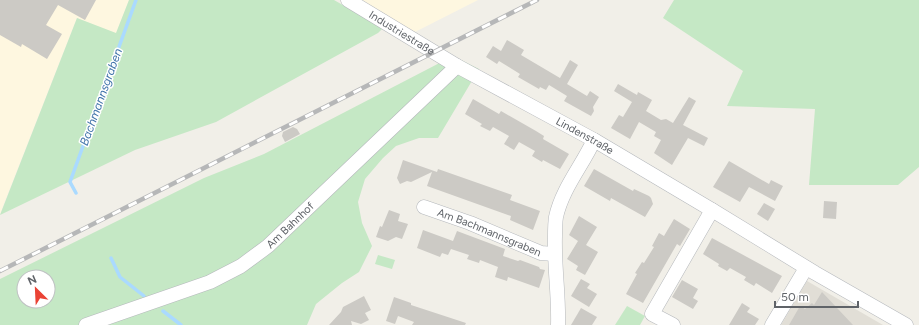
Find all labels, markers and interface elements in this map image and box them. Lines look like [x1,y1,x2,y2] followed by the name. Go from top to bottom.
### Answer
[367,8,437,58] street label: Industriestraße
[77,46,125,147] water label: Bachmannsgraben
[554,115,616,157] street label: Lindenstraße
[264,199,317,251] street label: Am Bahnhof
[435,206,543,259] street label: Am Bachmannsgraben
[16,269,56,309] north arrow
[26,273,39,288] text: N
[775,283,858,309] scale bar
[781,290,809,304] text: 50 m

